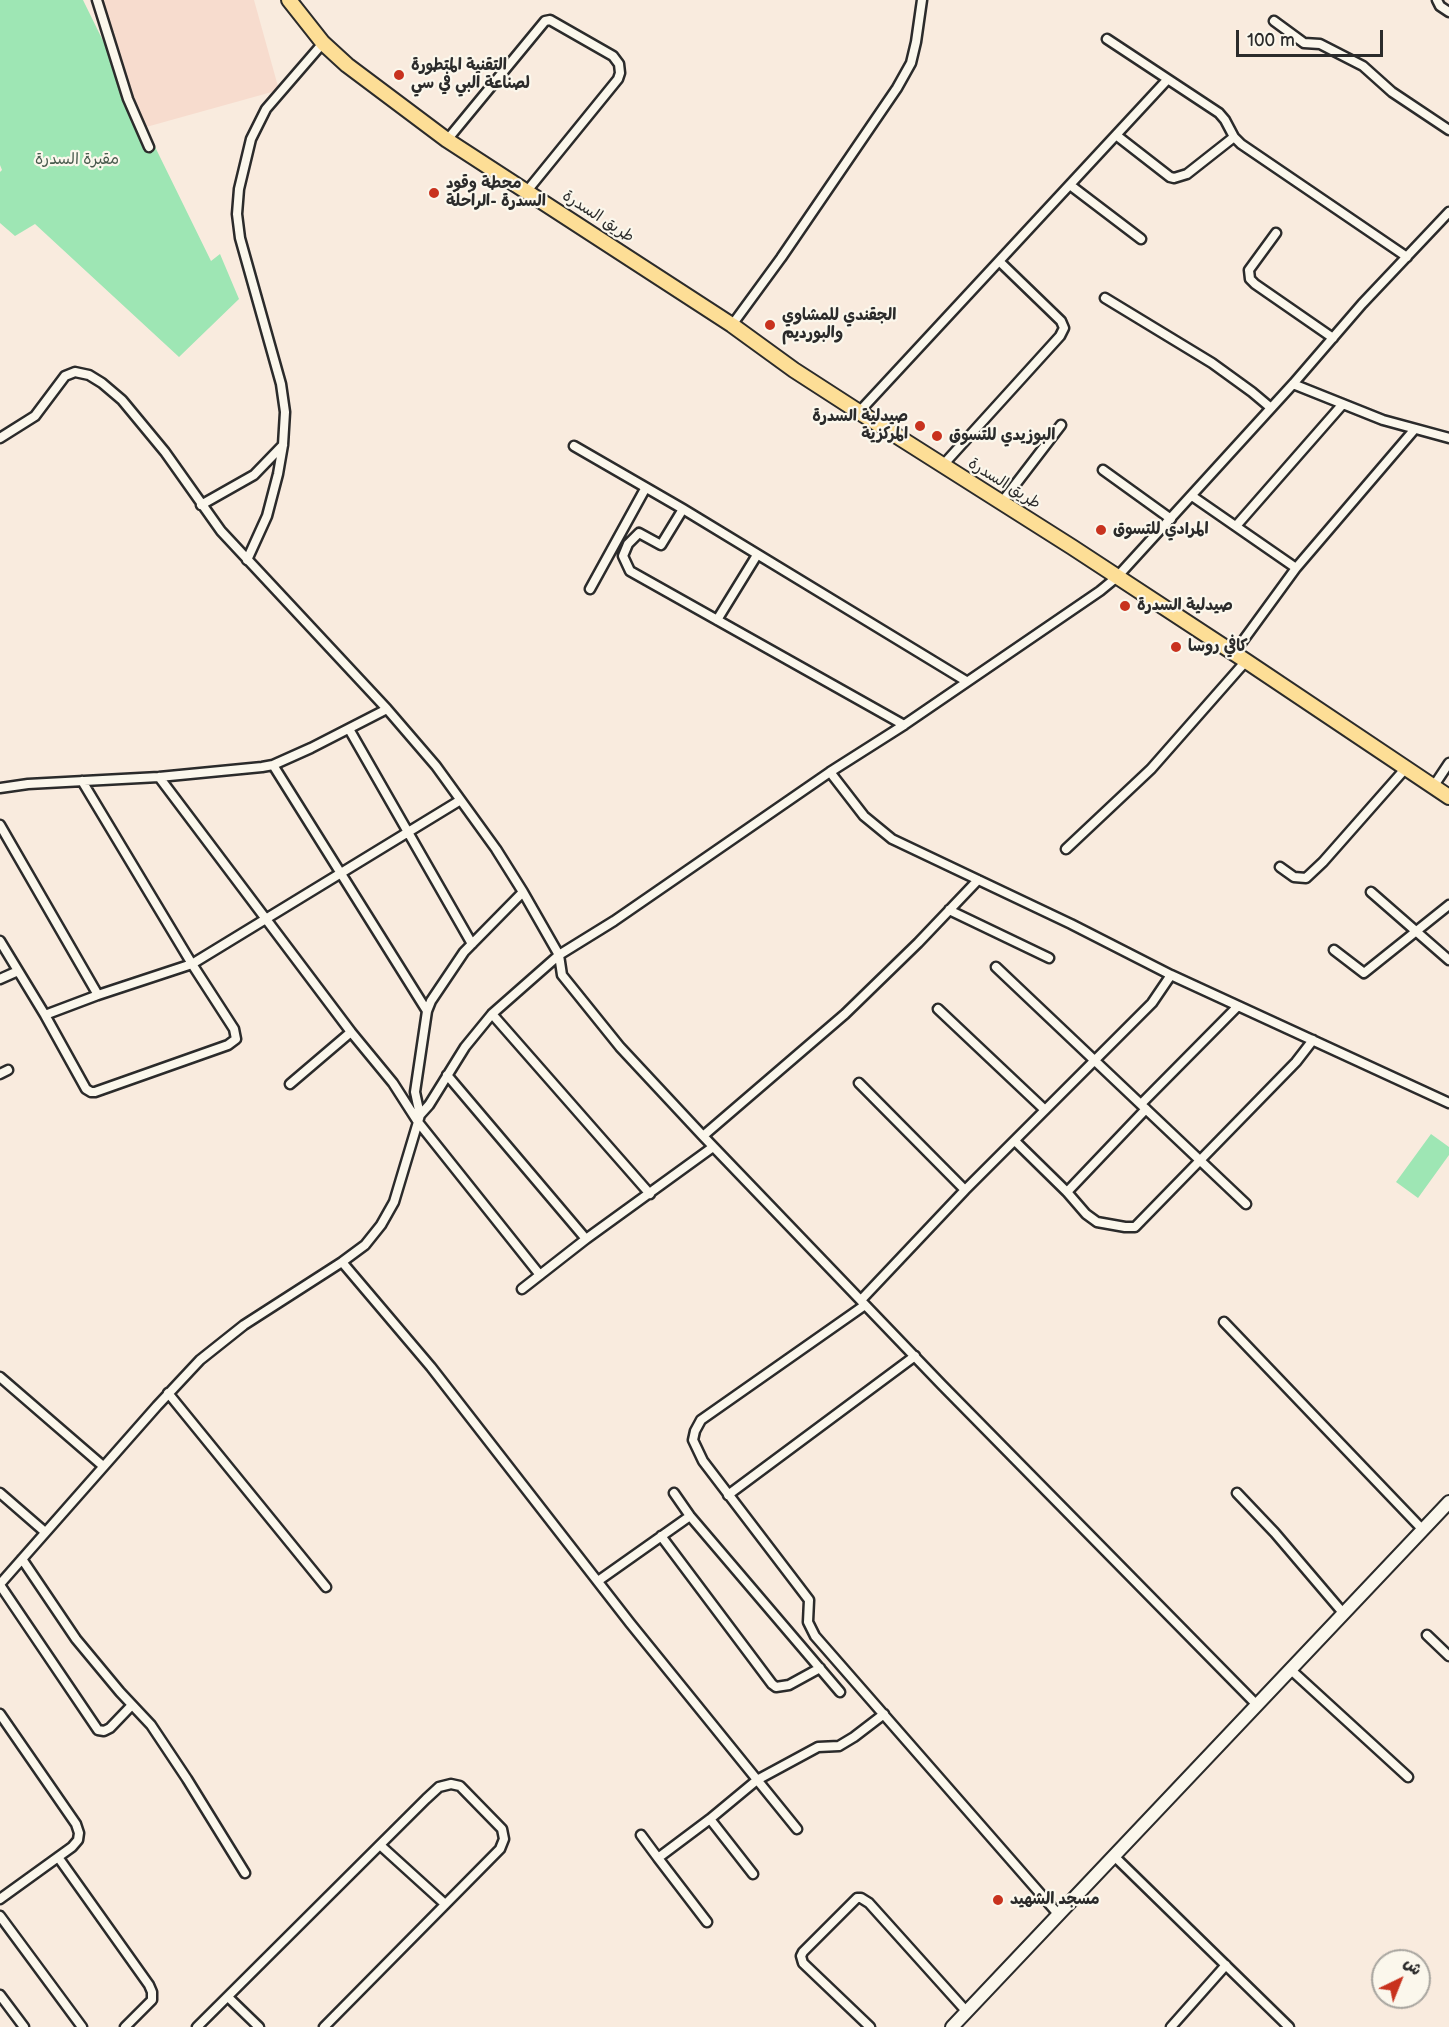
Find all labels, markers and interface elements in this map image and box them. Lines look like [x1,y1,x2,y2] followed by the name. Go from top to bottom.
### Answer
[1239,18,1386,56] scale bar
[1247,30,1295,51] text: 100 m
[411,56,530,94] place label: التقنية المتطورة لصناعة البي في سي
[392,68,406,82] marker: التقنية المتطورة لصناعة البي في سي
[35,150,119,170] park label: مقبرة السدرة
[446,174,546,212] place label: محطة وقود السدرة -الراحلة
[427,186,441,200] marker: محطة وقود السدرة -الراحلة
[558,187,638,247] street label: طريق السدرة
[782,306,896,344] place label: الجقندي للمشاوي والبورديم
[763,318,777,332] marker: الجقندي للمشاوي والبورديم
[812,407,908,445] place label: صيدلية السدرة المركزية
[913,419,927,433] marker: صيدلية السدرة المركزية
[949,426,1055,446] place label: البوزيدي للتسوق
[930,429,944,443] marker: البوزيدي للتسوق
[964,454,1044,514] street label: طريق السدرة
[1113,520,1209,540] place label: المرادي للتسوق
[1094,523,1108,537] marker: المرادي للتسوق
[1137,596,1233,616] place label: صيدلية السدرة
[1118,599,1132,613] marker: صيدلية السدرة
[1188,637,1248,657] place label: كافي روسا
[1169,640,1183,654] marker: كافي روسا
[1010,1890,1100,1910] place label: مسجد الشهيد
[991,1893,1005,1907] marker: مسجد الشهيد
[1371,1949,1431,2009] north arrow
[1399,1954,1425,1980] text: ش

